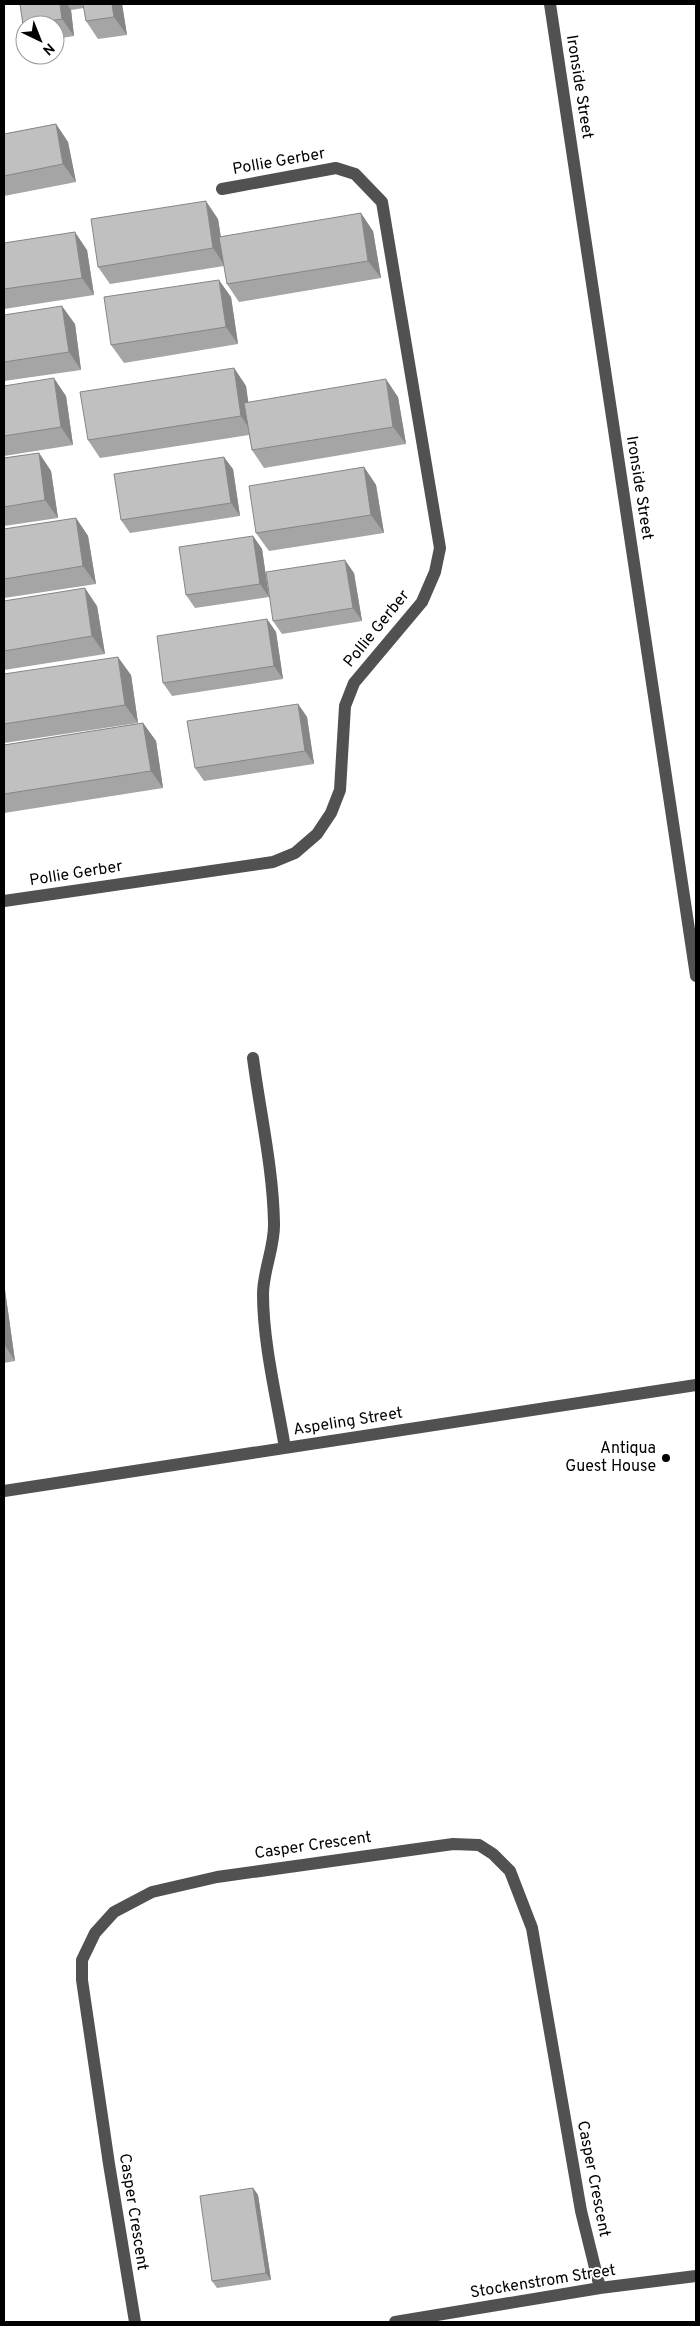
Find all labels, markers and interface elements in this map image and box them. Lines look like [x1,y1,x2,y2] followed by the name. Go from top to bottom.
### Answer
[15,15,65,65] north arrow
[561,33,597,141] street label: Ironside Street
[38,39,57,58] text: N
[231,144,327,180] street label: Pollie Gerber
[621,434,657,542] street label: Ironside Street
[340,586,414,672] street label: Pollie Gerber
[28,857,124,891] street label: Pollie Gerber
[292,1403,404,1441] street label: Aspeling Street
[565,1439,656,1477] place label: Antiqua Guest House
[660,1452,672,1464] marker: Antiqua Guest House
[253,1828,373,1864] street label: Casper Crescent
[572,2119,614,2239] street label: Casper Crescent
[114,2152,152,2272] street label: Casper Crescent
[469,2261,617,2303] street label: Stockenstrom Street

